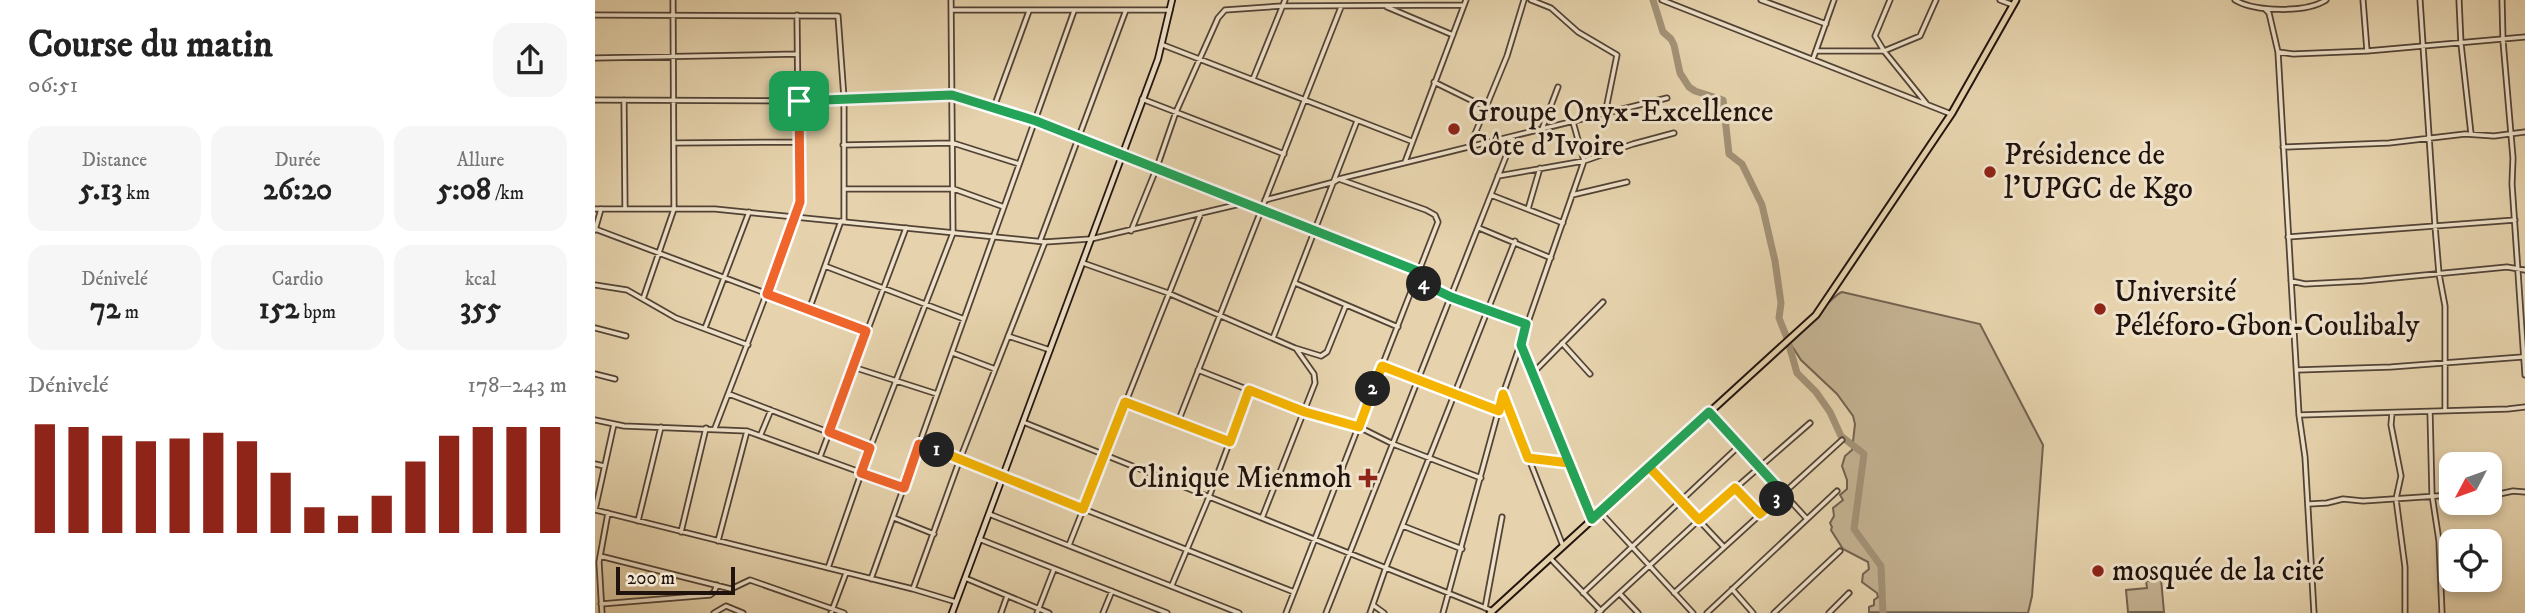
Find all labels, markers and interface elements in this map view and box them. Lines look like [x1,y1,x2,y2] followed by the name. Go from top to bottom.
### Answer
[28,21,273,69] text: Course du matin
[493,23,567,97] button: share
[28,71,78,100] text: 06:51
[769,71,829,131] pin
[780,82,818,120] icon: arrive
[1468,94,1773,165] place label: Groupe Onyx-Excellence Côte d'Ivoire
[1446,121,1462,137] marker: Groupe Onyx-Excellence Côte d'Ivoire
[2004,137,2193,208] place label: Présidence de l'UPGC de Kgo
[82,149,147,172] text: Distance
[274,149,321,172] text: Durée
[457,149,504,172] text: Allure
[1982,164,1998,180] marker: Présidence de l'UPGC de Kgo
[79,172,122,209] text: 5.13
[263,172,332,209] text: 26:20
[437,172,491,209] text: 5:08
[122,182,150,205] text: km
[491,182,524,205] text: /km
[1407,266,1441,302] pin: 4
[81,268,148,291] text: Dénivelé
[272,268,323,291] text: Cardio
[465,268,496,291] text: kcal
[1418,272,1429,295] text: 4
[2114,274,2420,345] place label: Université Péléforo-Gbon-Coulibaly
[90,291,121,328] text: 72
[259,291,299,328] text: 152
[460,291,501,328] text: 355
[121,301,139,324] text: m
[299,301,336,324] text: bpm
[2092,301,2108,317] marker: Université Péléforo-Gbon-Coulibaly
[28,371,109,400] text: Dénivelé
[467,371,567,400] text: 178–243 m
[1355,372,1391,406] pin: 2
[1368,377,1377,400] text: 2
[919,433,955,468] pin: 1
[933,438,940,461] text: 1
[2439,452,2503,514] north arrow
[2439,452,2502,592] map controls
[1128,460,1352,497] place label: Clinique Mienmoh
[1358,468,1378,488] marker: Clinique Mienmoh
[1759,482,1795,516] pin: 3
[1773,487,1780,510] text: 3
[2439,529,2502,592] button: locate
[2112,553,2325,590] place label: mosquée de la cité
[2090,563,2106,579] marker: mosquée de la cité
[616,564,735,596] scale bar
[627,567,675,590] text: 200 m

